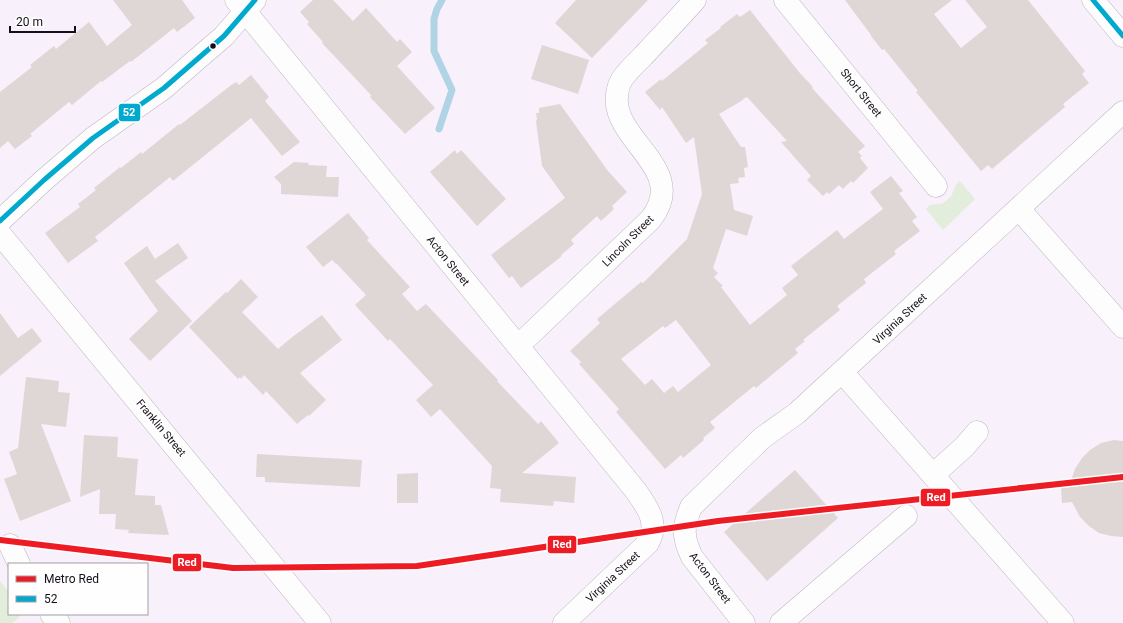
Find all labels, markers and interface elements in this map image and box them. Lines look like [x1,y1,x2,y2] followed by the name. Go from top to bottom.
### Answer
[10,8,75,34] scale bar
[16,15,43,29] text: 20 m
[208,41,218,51] unlabelled marker
[838,66,885,120] street label: Short Street
[118,103,141,122] line badge: 52
[123,106,135,119] text: 52
[600,212,657,269] street label: Lincoln Street
[424,233,472,289] street label: Acton Street
[870,291,930,347] street label: Virginia Street
[133,397,189,459] street label: Franklin Street
[920,488,951,507] line badge: Red
[926,491,946,504] text: Red
[547,535,577,554] line badge: Red
[552,538,572,551] text: Red
[583,549,643,605] street label: Virginia Street
[687,550,734,606] street label: Acton Street
[172,553,202,572] line badge: Red
[177,556,197,569] text: Red
[8,563,148,615] legend
[44,572,99,586] text: Metro Red
[44,592,58,606] text: 52

